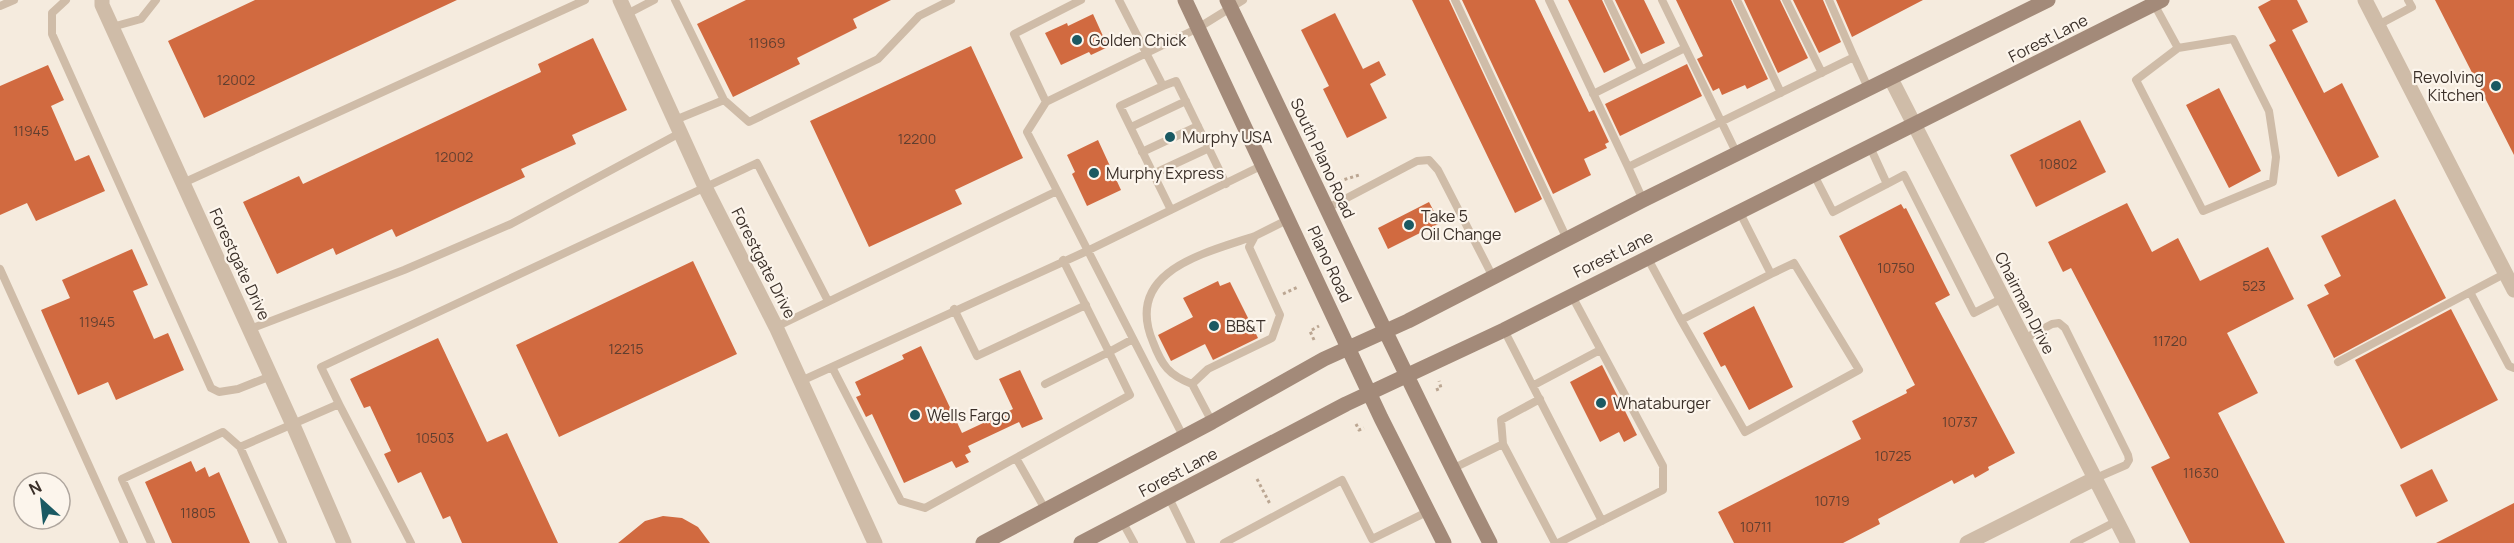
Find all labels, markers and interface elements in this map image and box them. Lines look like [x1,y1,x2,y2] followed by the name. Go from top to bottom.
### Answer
[2005,9,2091,67] street label: Forest Lane
[1089,29,1187,51] place label: Golden Chick
[749,33,785,52] house number: 11969
[1070,33,1084,47] marker: Golden Chick
[2413,66,2484,106] place label: Revolving Kitchen
[217,70,255,89] house number: 12002
[2489,79,2503,93] marker: Revolving Kitchen
[1286,94,1360,222] street label: South Plano Road
[13,121,49,140] house number: 11945
[1182,126,1272,148] place label: Murphy USA
[898,129,936,148] house number: 12200
[1163,130,1177,144] marker: Murphy USA
[435,147,473,166] house number: 12002
[2039,154,2077,173] house number: 10802
[1106,162,1224,184] place label: Murphy Express
[1087,166,1101,180] marker: Murphy Express
[204,204,276,324] street label: Forestgate Drive
[727,204,801,322] street label: Forestgate Drive
[1421,205,1501,245] place label: Take 5 Oil Change
[1402,218,1416,232] marker: Take 5 Oil Change
[1303,222,1357,306] street label: Plano Road
[1569,225,1657,283] street label: Forest Lane
[1990,248,2060,358] street label: Chairman Drive
[1877,258,1915,277] house number: 10750
[2242,276,2266,295] house number: 523
[79,312,115,331] house number: 11945
[1226,315,1266,337] place label: BB&T
[1207,319,1221,333] marker: BB&T
[2153,331,2187,350] house number: 11720
[609,339,643,358] house number: 12215
[1613,392,1711,414] place label: Whataburger
[1594,396,1608,410] marker: Whataburger
[927,404,1010,426] place label: Wells Fargo
[908,408,922,422] marker: Wells Fargo
[1942,412,1978,431] house number: 10737
[416,428,454,447] house number: 10503
[1135,442,1221,502] street label: Forest Lane
[1874,446,1912,465] house number: 10725
[2183,463,2219,482] house number: 11630
[12,471,72,531] north arrow
[25,475,45,500] text: N
[1814,491,1850,510] house number: 10719
[180,503,216,522] house number: 11805
[1740,517,1772,536] house number: 10711

